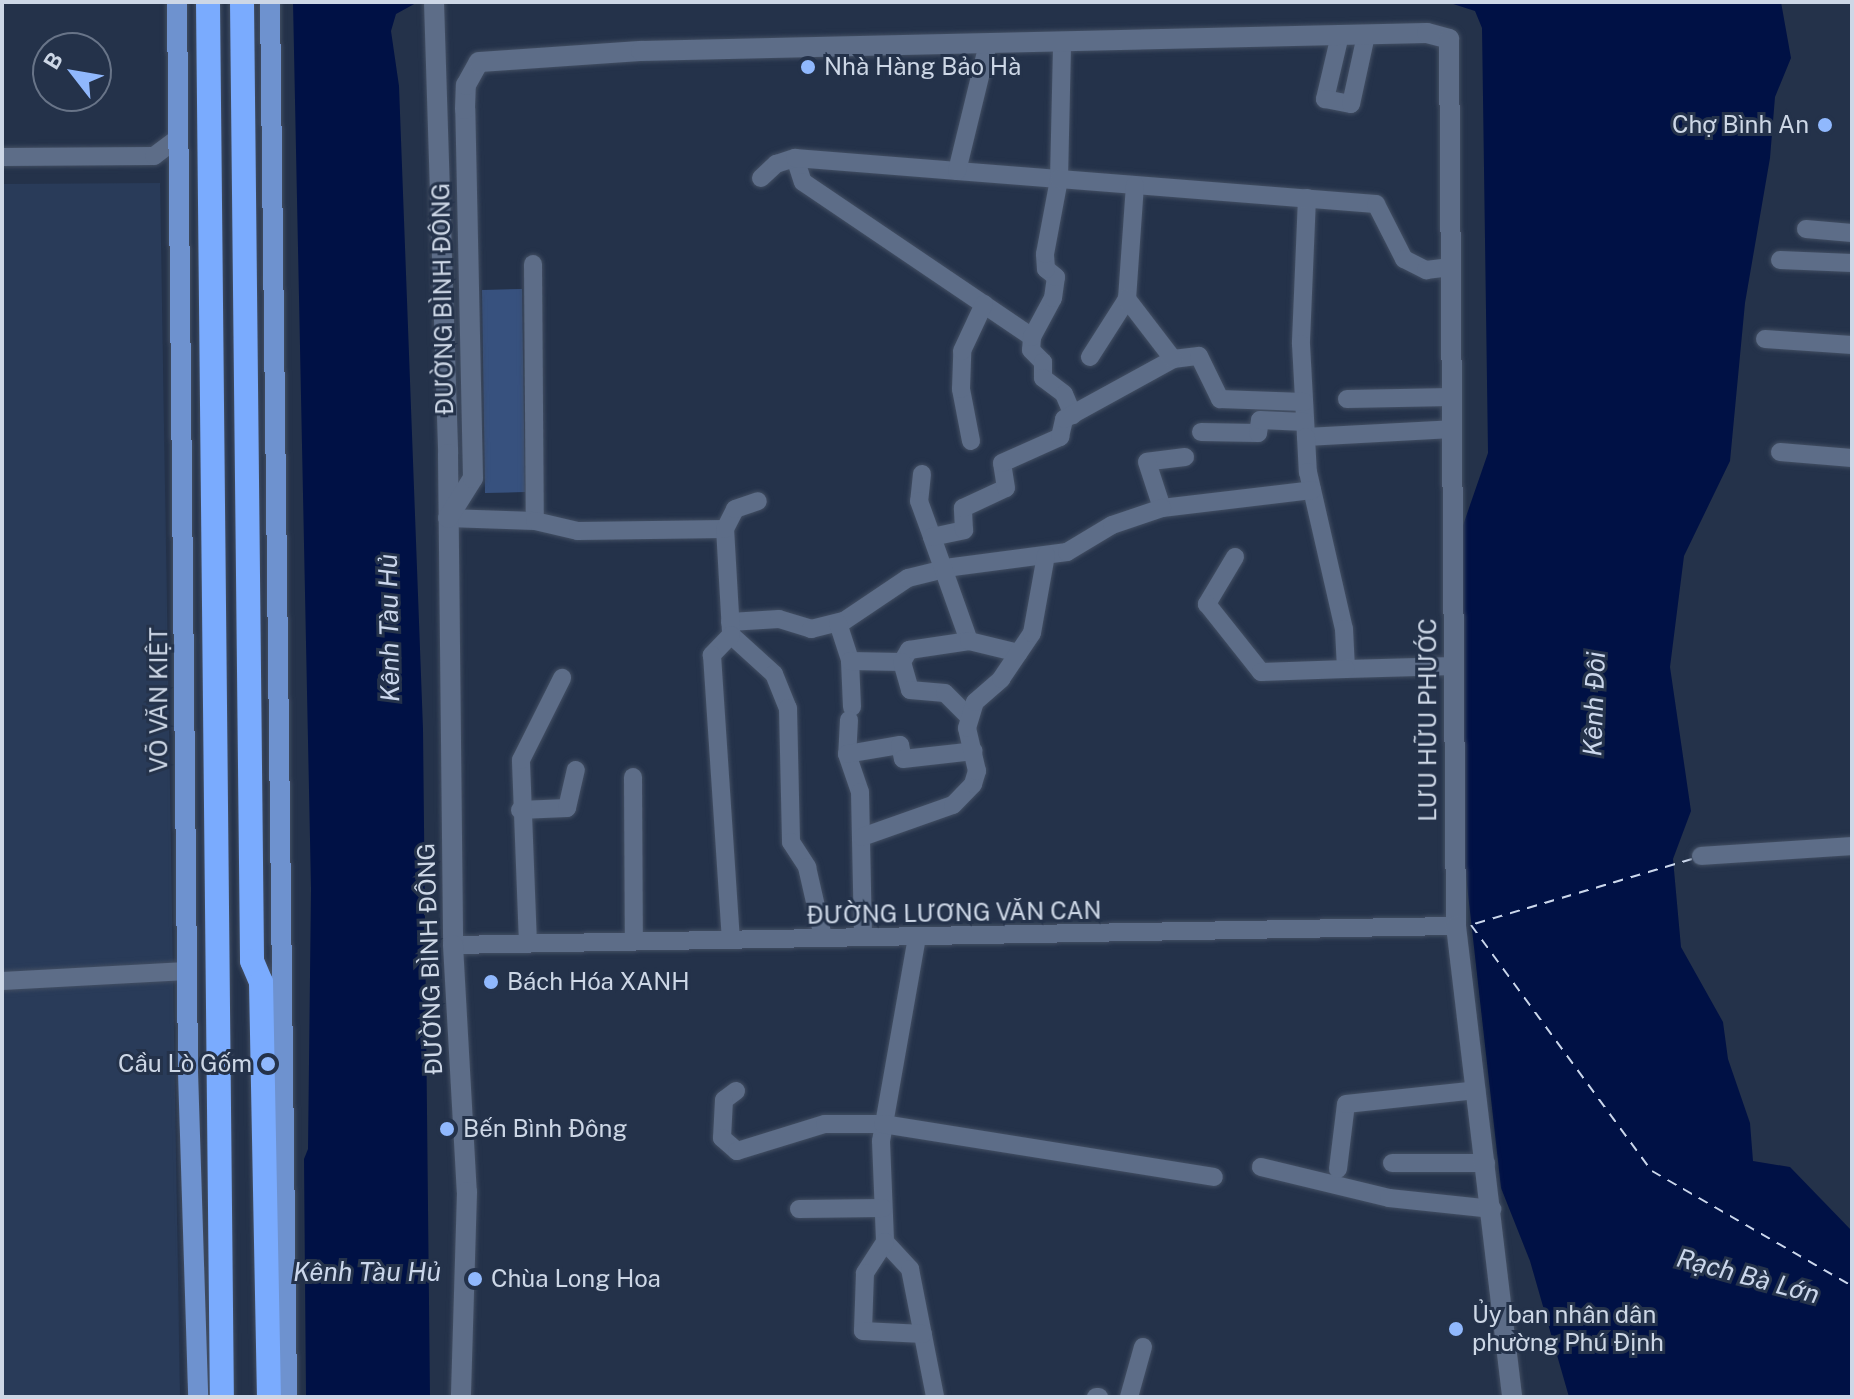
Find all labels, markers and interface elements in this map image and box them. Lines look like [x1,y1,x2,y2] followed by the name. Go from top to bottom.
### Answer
[32,32,112,112] north arrow
[38,48,68,74] text: B
[824,53,1022,81] place label: Nhà Hàng Bảo Hà
[799,58,817,76] marker: Nhà Hàng Bảo Hà
[1672,111,1809,139] place label: Chợ Bình An
[1816,116,1834,134] marker: Chợ Bình An
[427,183,459,415] street label: ĐƯỜNG BÌNH ĐÔNG
[372,554,406,702] water label: Kênh Tàu Hủ
[1414,618,1442,822] street label: LƯU HỮU PHƯỚC
[145,627,173,773] street label: VÕ VĂN KIỆT
[1577,651,1611,757] water label: Kênh Đôi
[412,842,448,1076] street label: ĐƯỜNG BÌNH ĐÔNG
[806,896,1102,930] street label: ĐƯỜNG LƯƠNG VĂN CAN
[507,968,690,996] place label: Bách Hóa XANH
[482,973,500,991] marker: Bách Hóa XANH
[118,1050,252,1078] place label: Cầu Lò Gốm
[259,1055,277,1073] marker: Cầu Lò Gốm
[463,1115,627,1143] place label: Bến Bình Đông
[438,1120,456,1138] marker: Bến Bình Đông
[1673,1242,1823,1310] water label: Rạch Bà Lớn
[293,1256,441,1288] water label: Kênh Tàu Hủ
[491,1265,661,1293] place label: Chùa Long Hoa
[466,1270,484,1288] marker: Chùa Long Hoa
[1472,1301,1664,1357] place label: Ủy ban nhân dân phường Phú Định
[1447,1320,1465,1338] marker: Ủy ban nhân dân phường Phú Định

